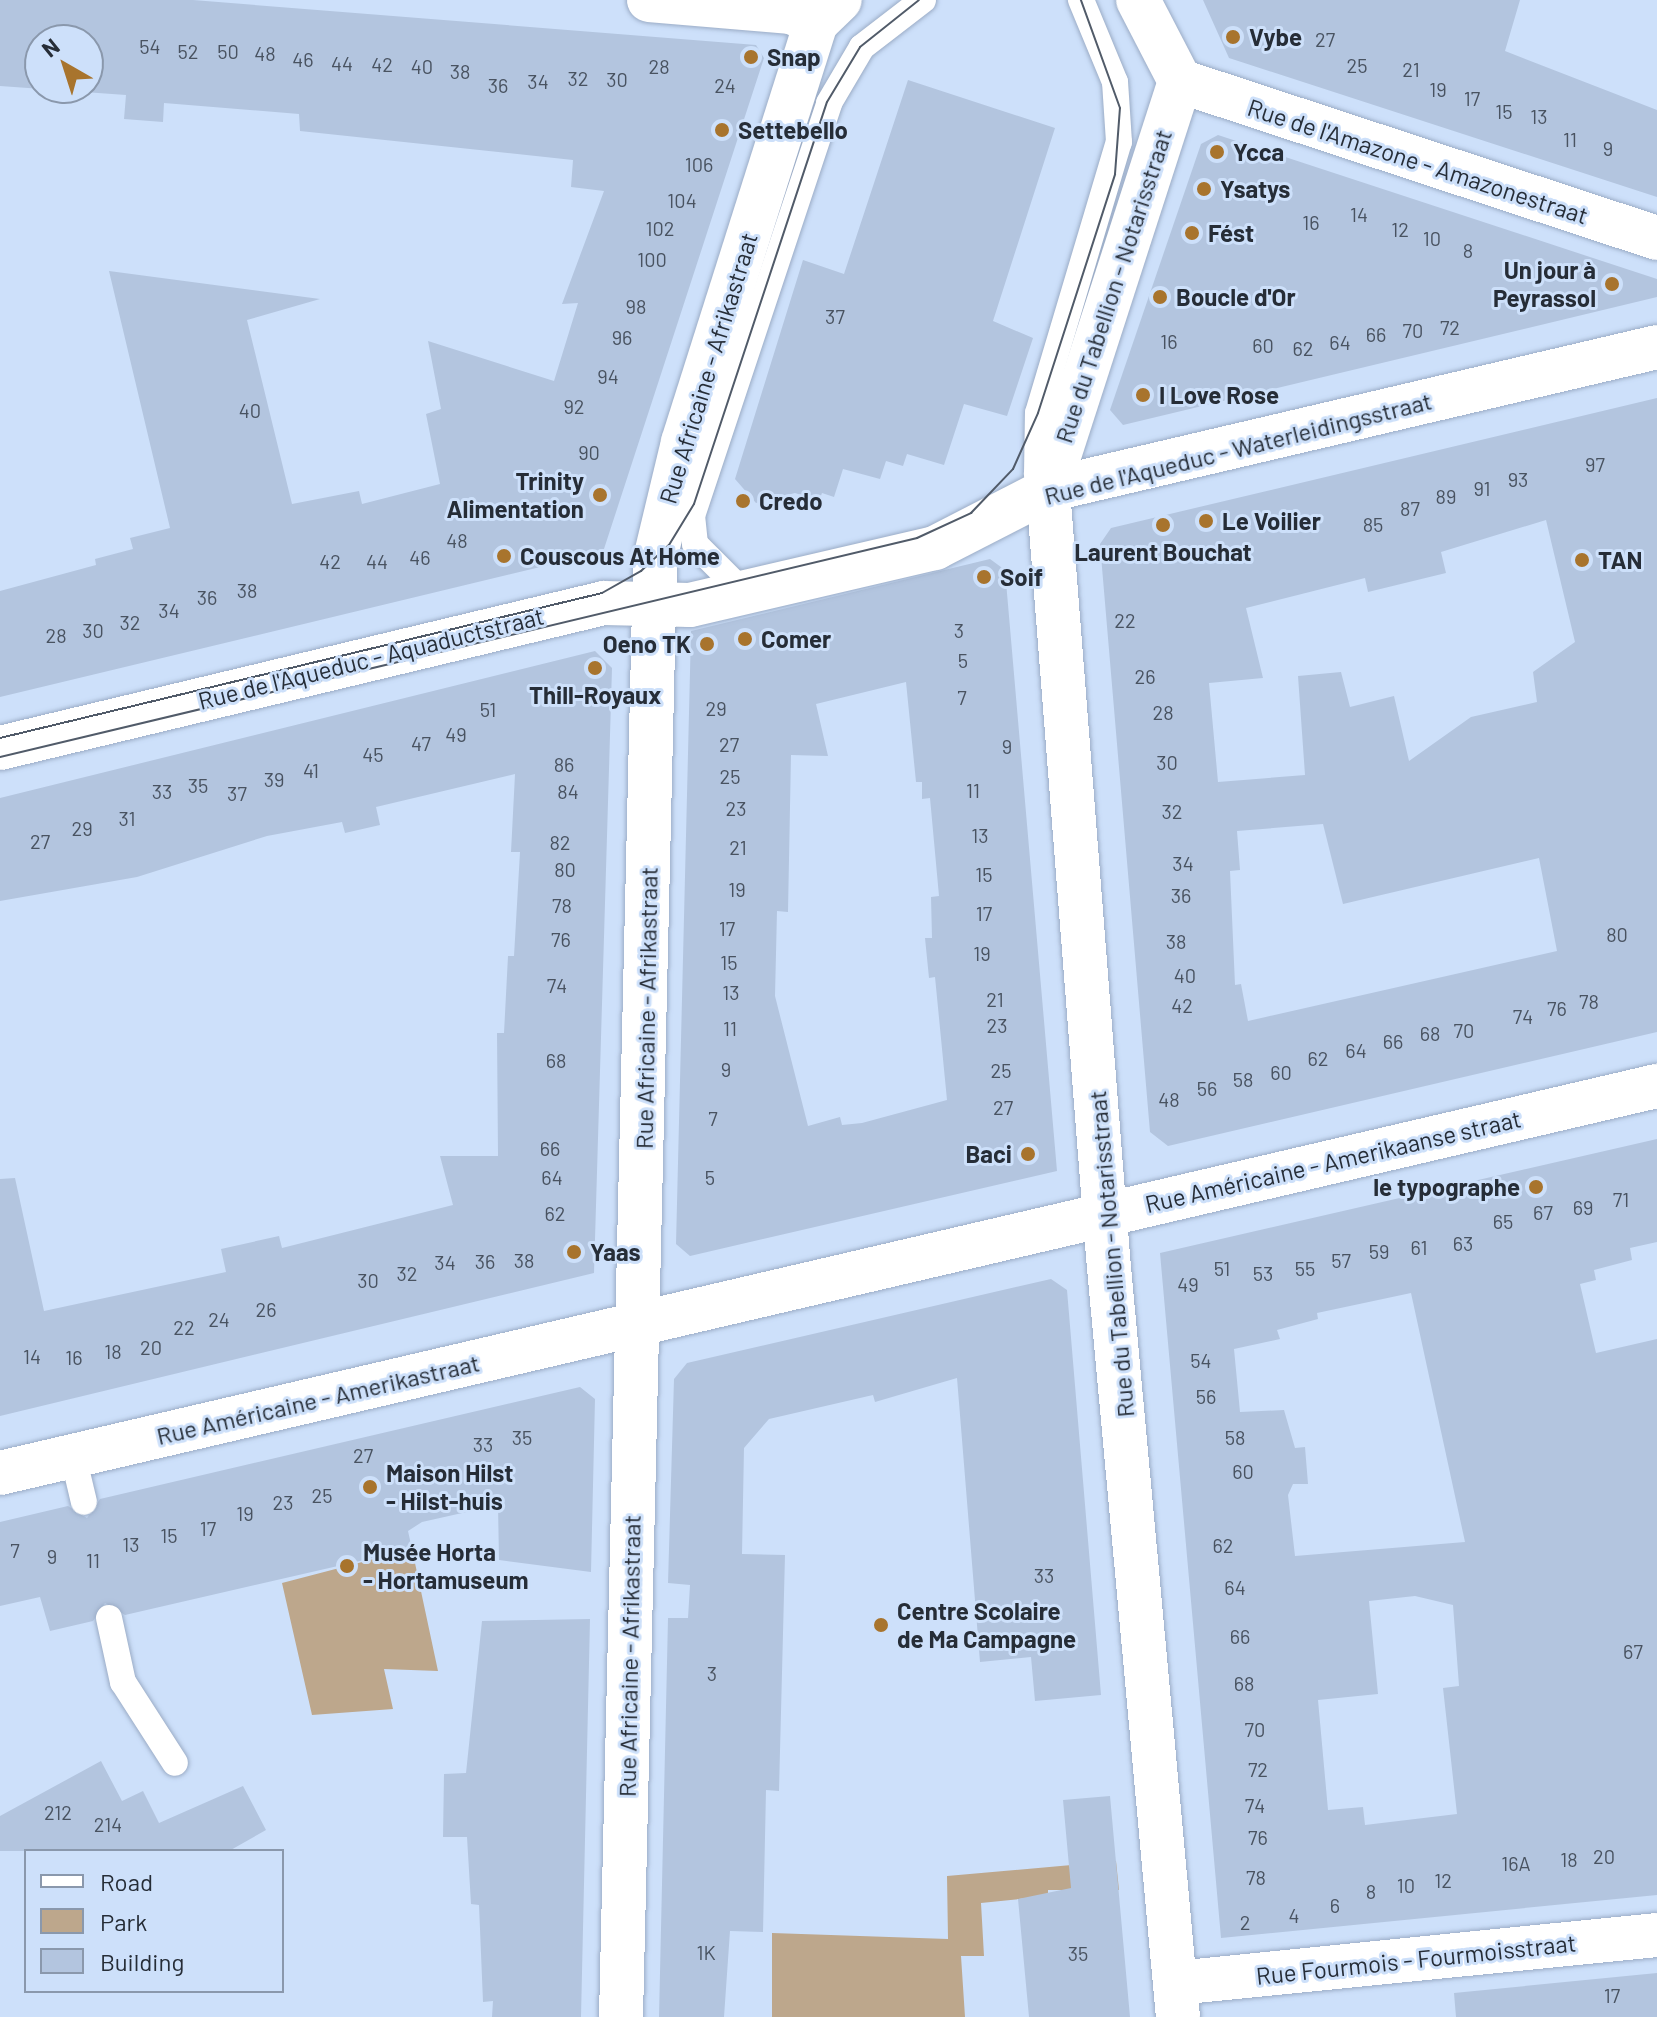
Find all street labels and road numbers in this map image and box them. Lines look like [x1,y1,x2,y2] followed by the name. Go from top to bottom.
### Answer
[1244,92,1592,230] street label: Rue de l'Amazone - Amazonestraat
[1049,126,1177,446] street label: Rue du Tabellion - Notarisstraat
[653,229,763,507] street label: Rue Africaine - Afrikastraat
[1041,386,1435,510] street label: Rue de l'Aqueduc - Waterleidingsstraat
[195,601,547,715] street label: Rue de l'Aqueduc - Aquaductstraat
[629,867,663,1149] street label: Rue Africaine - Afrikastraat
[1082,1089,1140,1419] street label: Rue du Tabellion - Notarisstraat
[1142,1104,1524,1218] street label: Rue Américaine - Amerikaanse straat
[154,1348,482,1450] street label: Rue Américaine - Amerikastraat
[612,1515,646,1797] street label: Rue Africaine - Afrikastraat
[1255,1928,1577,1990] street label: Rue Fourmois - Fourmoisstraat

